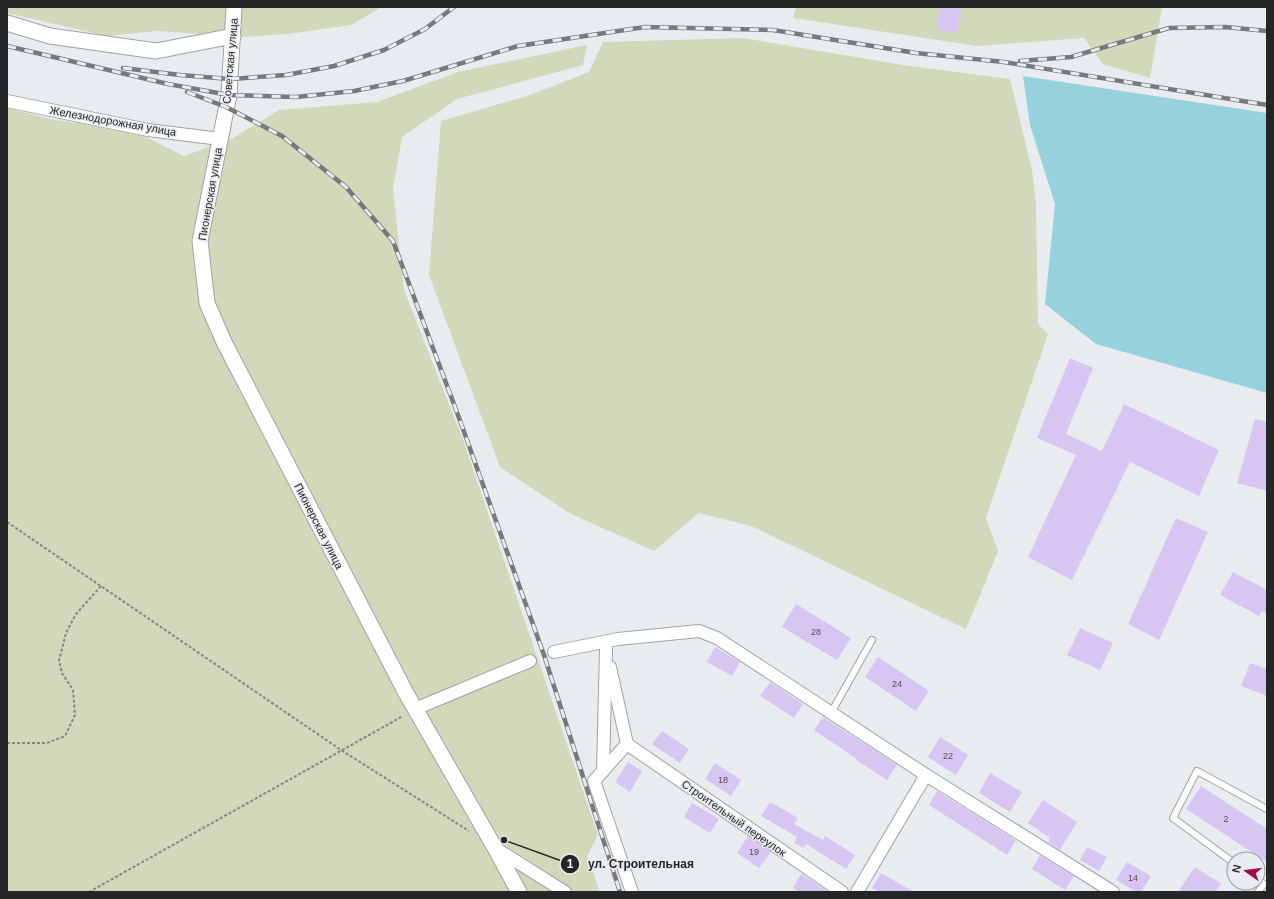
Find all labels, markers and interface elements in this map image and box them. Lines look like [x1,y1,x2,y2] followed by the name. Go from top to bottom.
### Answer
[220,17,240,105] street label: Советская улица
[49,104,178,138] street label: Железнодорожная улица
[196,146,224,242] street label: Пионерская улица
[292,481,346,572] street label: Пионерская улица
[811,627,821,637] house number: 28
[892,679,902,689] house number: 24
[943,751,953,761] house number: 22
[718,775,728,785] house number: 18
[680,777,788,859] street label: Строительный переулок
[1223,814,1229,824] house number: 2
[749,847,759,857] house number: 19
[1226,851,1266,891] north arrow
[560,852,702,876] callout: ул. Строительная
[567,857,574,871] text: 1
[588,857,694,871] text: ул. Строительная
[1230,863,1243,874] text: N
[1128,873,1138,883] house number: 14

